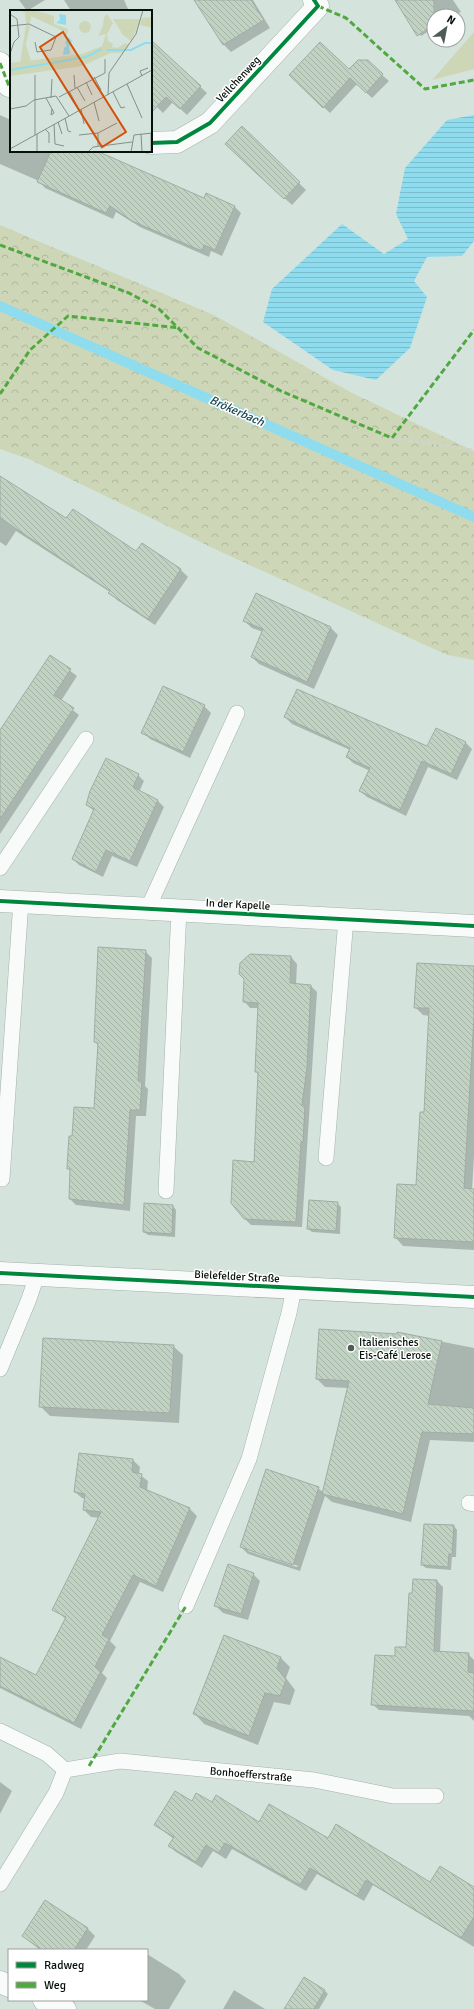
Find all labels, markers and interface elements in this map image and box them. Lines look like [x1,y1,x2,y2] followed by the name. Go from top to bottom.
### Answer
[426,8,466,48] north arrow
[10,10,152,152] inset map
[444,12,458,27] text: N
[213,53,263,105] street label: Veilchenweg
[207,393,267,430] water label: Brökerbach
[205,896,271,913] street label: In der Kapelle
[194,1268,280,1285] street label: Bielefelder Straße
[359,1336,431,1362] place label: Italienisches Eis-Café Lerose
[346,1343,356,1353] marker: Italienisches Eis-Café Lerose
[209,1764,293,1785] street label: Bonhoefferstraße
[8,1949,148,2001] legend
[44,1958,84,1973] text: Radweg
[44,1978,66,1993] text: Weg

